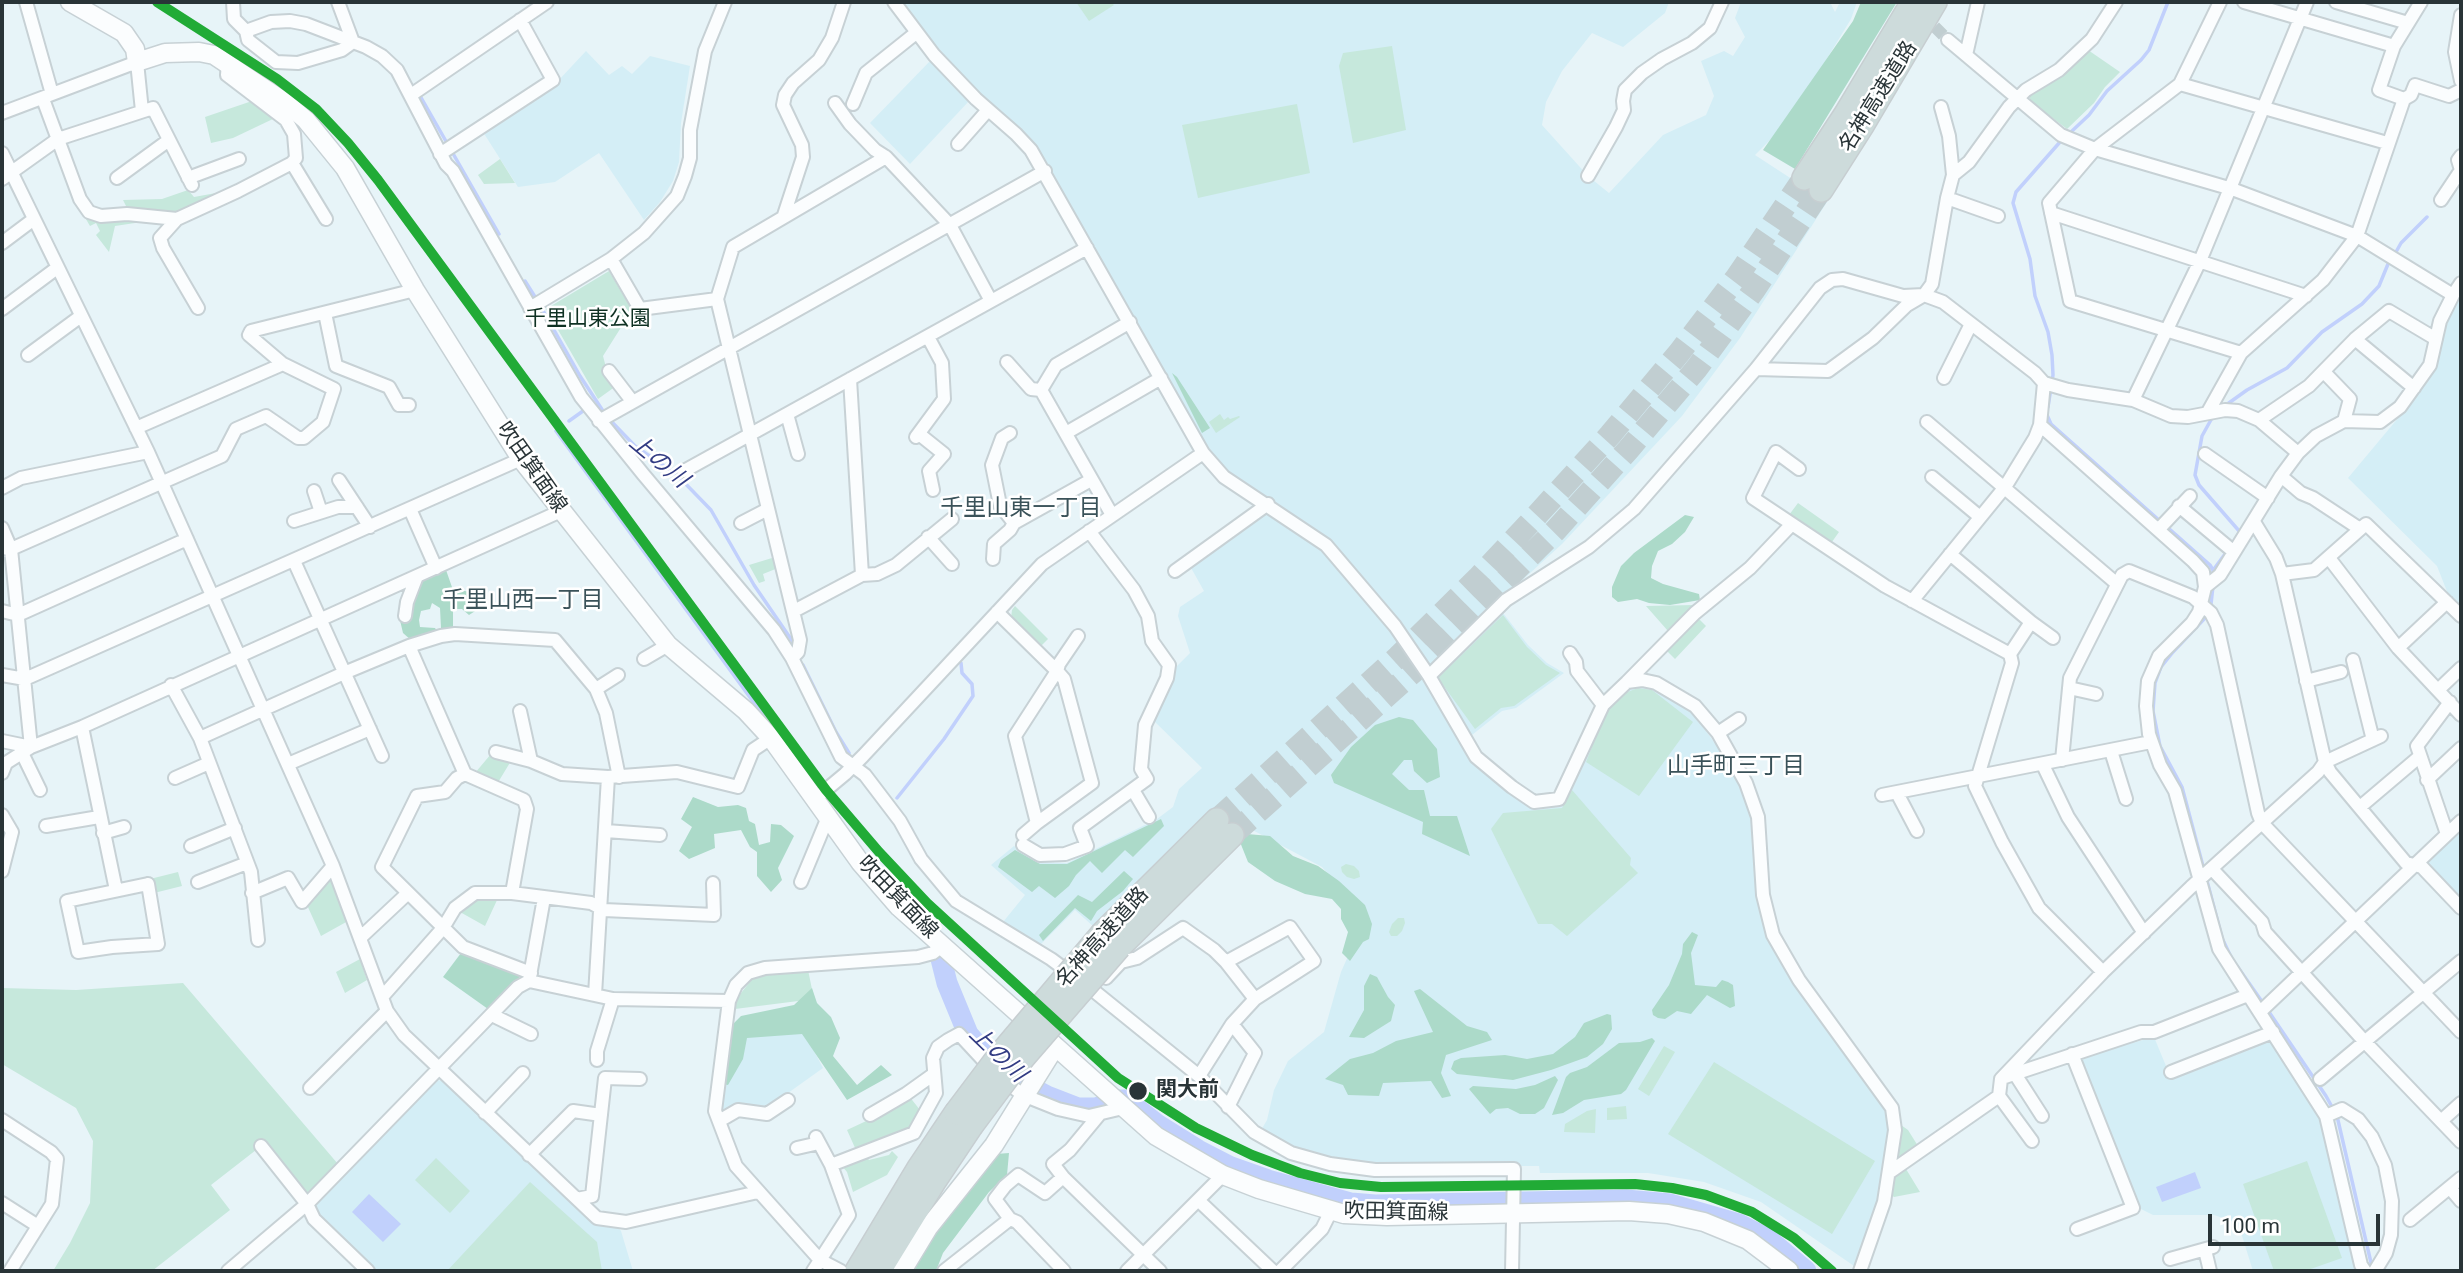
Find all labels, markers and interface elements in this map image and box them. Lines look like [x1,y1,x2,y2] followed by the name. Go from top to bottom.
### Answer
[1835,37,1923,157] street label: 名神高速道路
[525,307,651,333] park label: 千里山東公園
[491,418,571,518] street label: 吹田箕面線
[623,429,693,495] water label: 上の川
[941,495,1101,523] district label: 千里山東一丁目
[443,587,603,615] district label: 千里山西一丁目
[1667,753,1805,781] district label: 山手町三丁目
[851,851,943,945] street label: 吹田箕面線
[1051,883,1155,993] street label: 名神高速道路
[963,1021,1031,1089] water label: 上の川
[1156,1078,1219,1104] place label: 関大前
[1127,1080,1149,1102] marker: 関大前
[1343,1199,1449,1227] street label: 吹田箕面線
[2211,1200,2382,1244] scale bar
[2221,1214,2280,1238] text: 100 m

